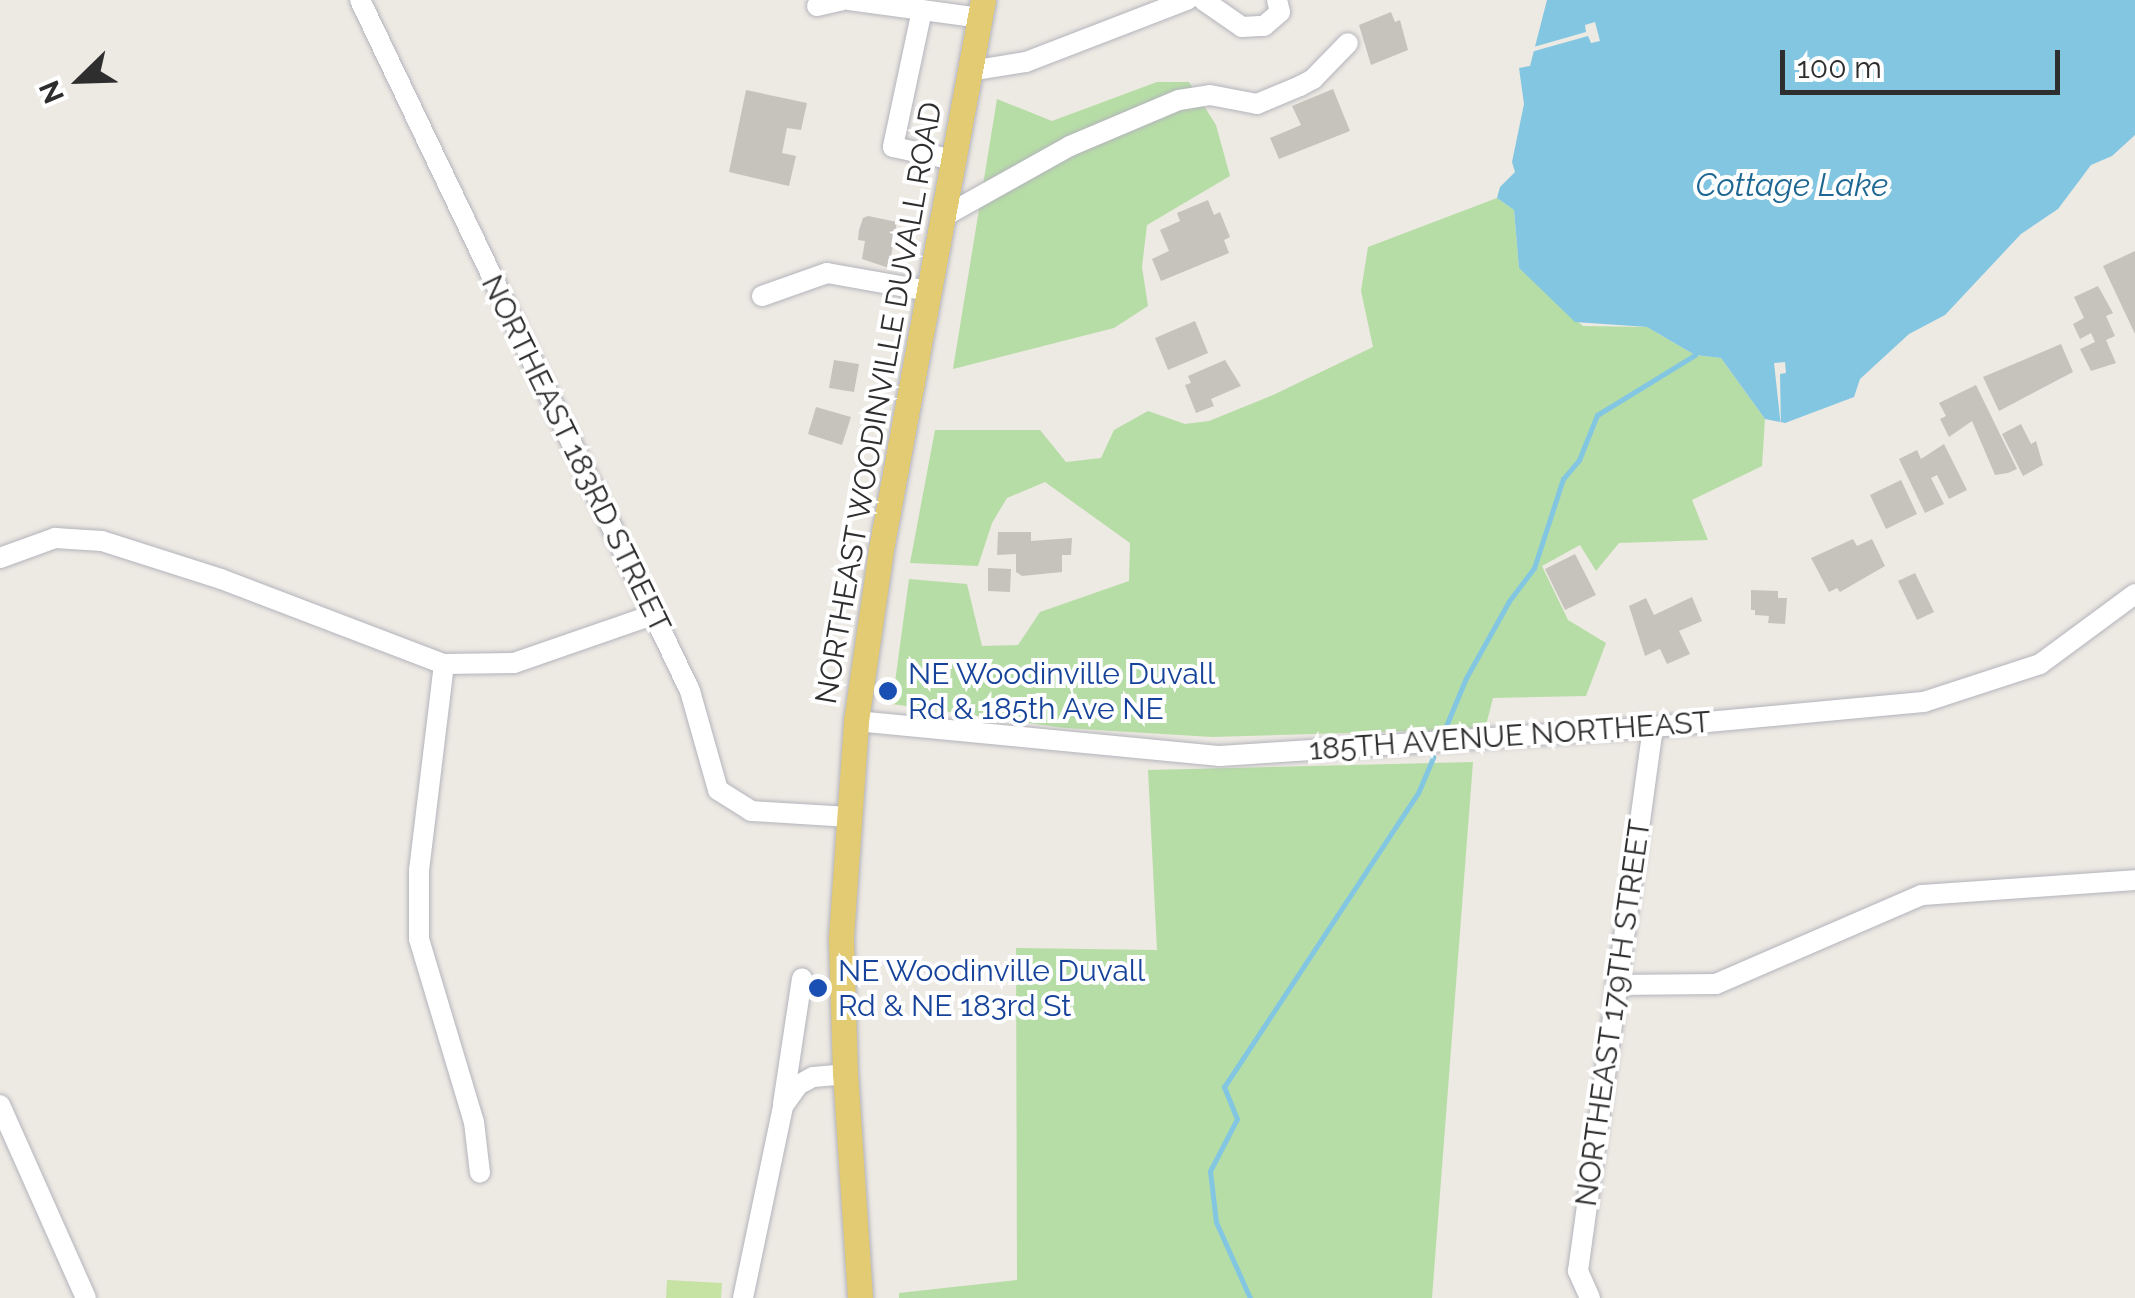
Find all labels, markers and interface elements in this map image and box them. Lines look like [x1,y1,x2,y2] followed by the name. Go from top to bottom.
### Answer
[30,30,130,130] north arrow
[1785,30,2065,92] scale bar
[1797,50,1882,85] text: 100 m
[33,76,71,108] text: N
[808,98,950,708] street label: NORTHEAST WOODINVILLE DUVALL ROAD
[1696,166,1888,204] water label: Cottage Lake
[473,269,679,639] street label: NORTHEAST 183RD STREET
[908,656,1216,726] place label: NE Woodinville Duvall Rd & 185th Ave NE
[877,680,899,702] marker: NE Woodinville Duvall Rd & 185th Ave NE
[1308,704,1712,768] street label: 185TH AVENUE NORTHEAST
[1568,817,1658,1209] street label: NORTHEAST 179TH STREET
[838,953,1146,1024] place label: NE Woodinville Duvall Rd & NE 183rd St
[807,977,829,999] marker: NE Woodinville Duvall Rd & NE 183rd St

